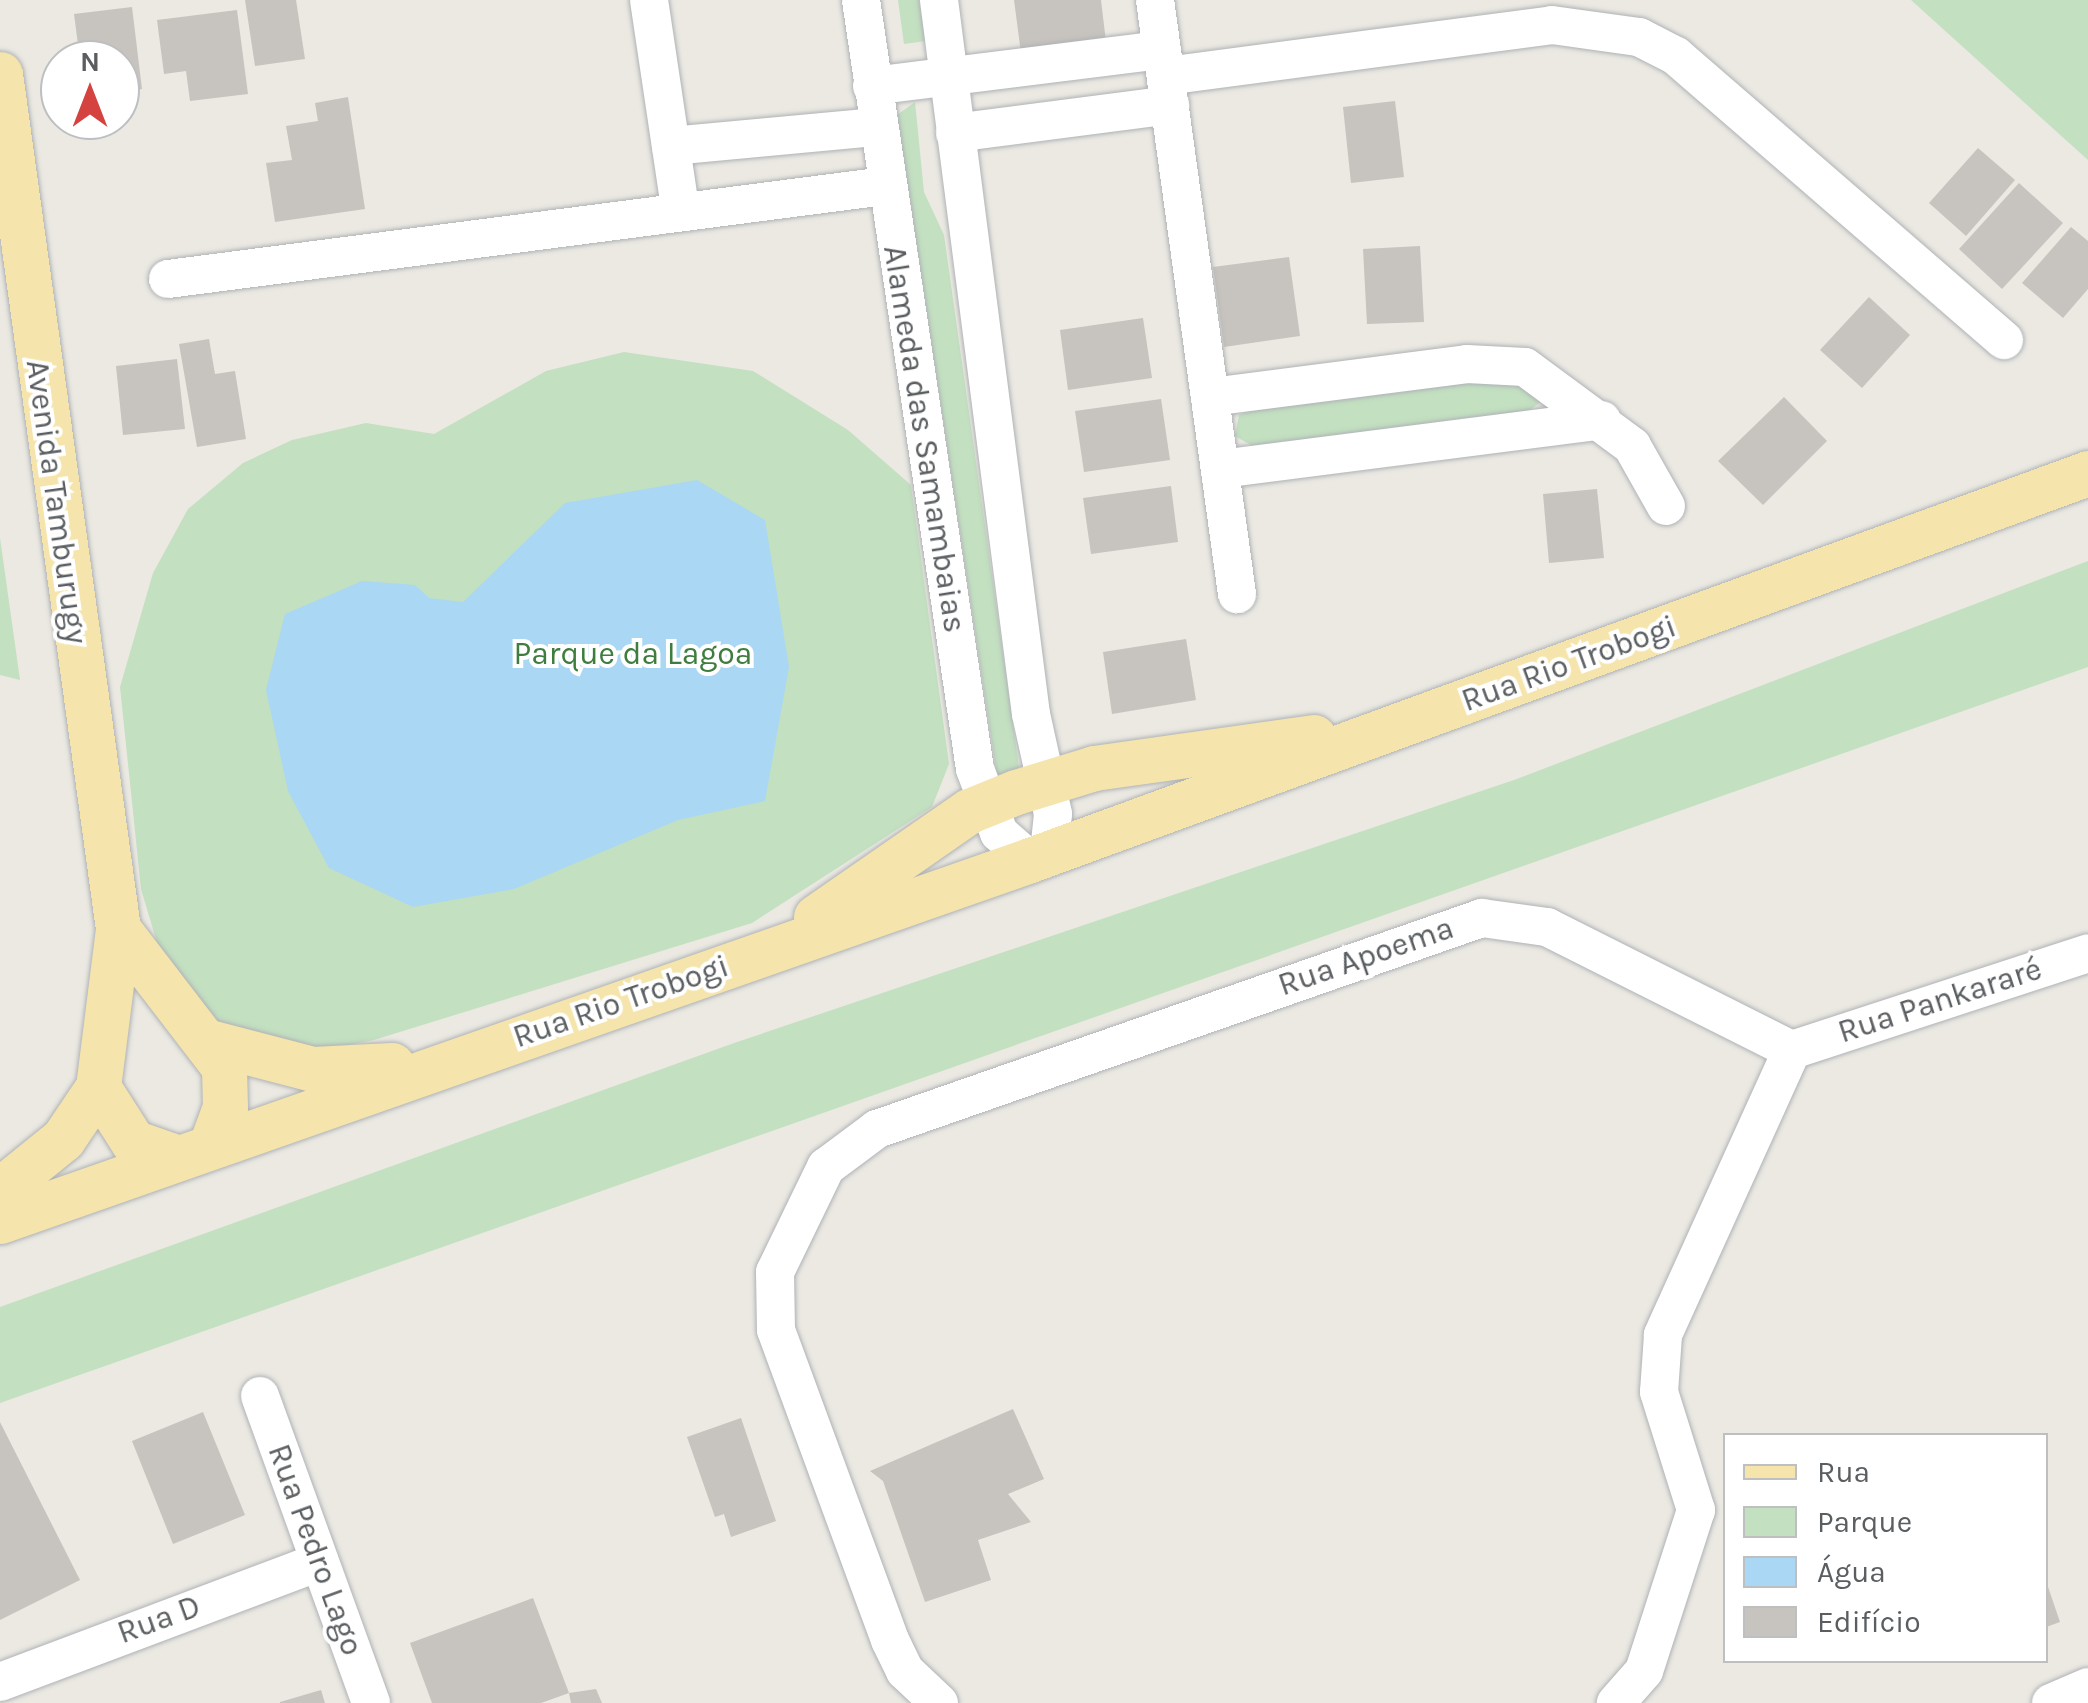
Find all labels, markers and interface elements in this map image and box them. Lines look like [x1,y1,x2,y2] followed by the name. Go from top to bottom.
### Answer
[40,40,140,140] north arrow
[80,45,100,78] text: N
[874,243,974,635] street label: Alameda das Samambaias
[17,357,95,647] street label: Avenida Tamburugy
[1457,607,1681,721] street label: Rua Rio Trobogi
[514,635,752,673] park label: Parque da Lagoa
[1273,909,1459,1005] street label: Rua Apoema
[508,947,734,1057] street label: Rua Rio Trobogi
[1833,950,2047,1052] street label: Rua Pankararé
[1723,1433,2048,1663] legend
[259,1439,371,1661] street label: Rua Pedro Lago
[1817,1454,1870,1490] text: Rua
[1817,1504,1912,1540] text: Parque
[1817,1554,1886,1590] text: Água
[112,1587,206,1653] street label: Rua D
[1817,1604,1921,1640] text: Edifício

